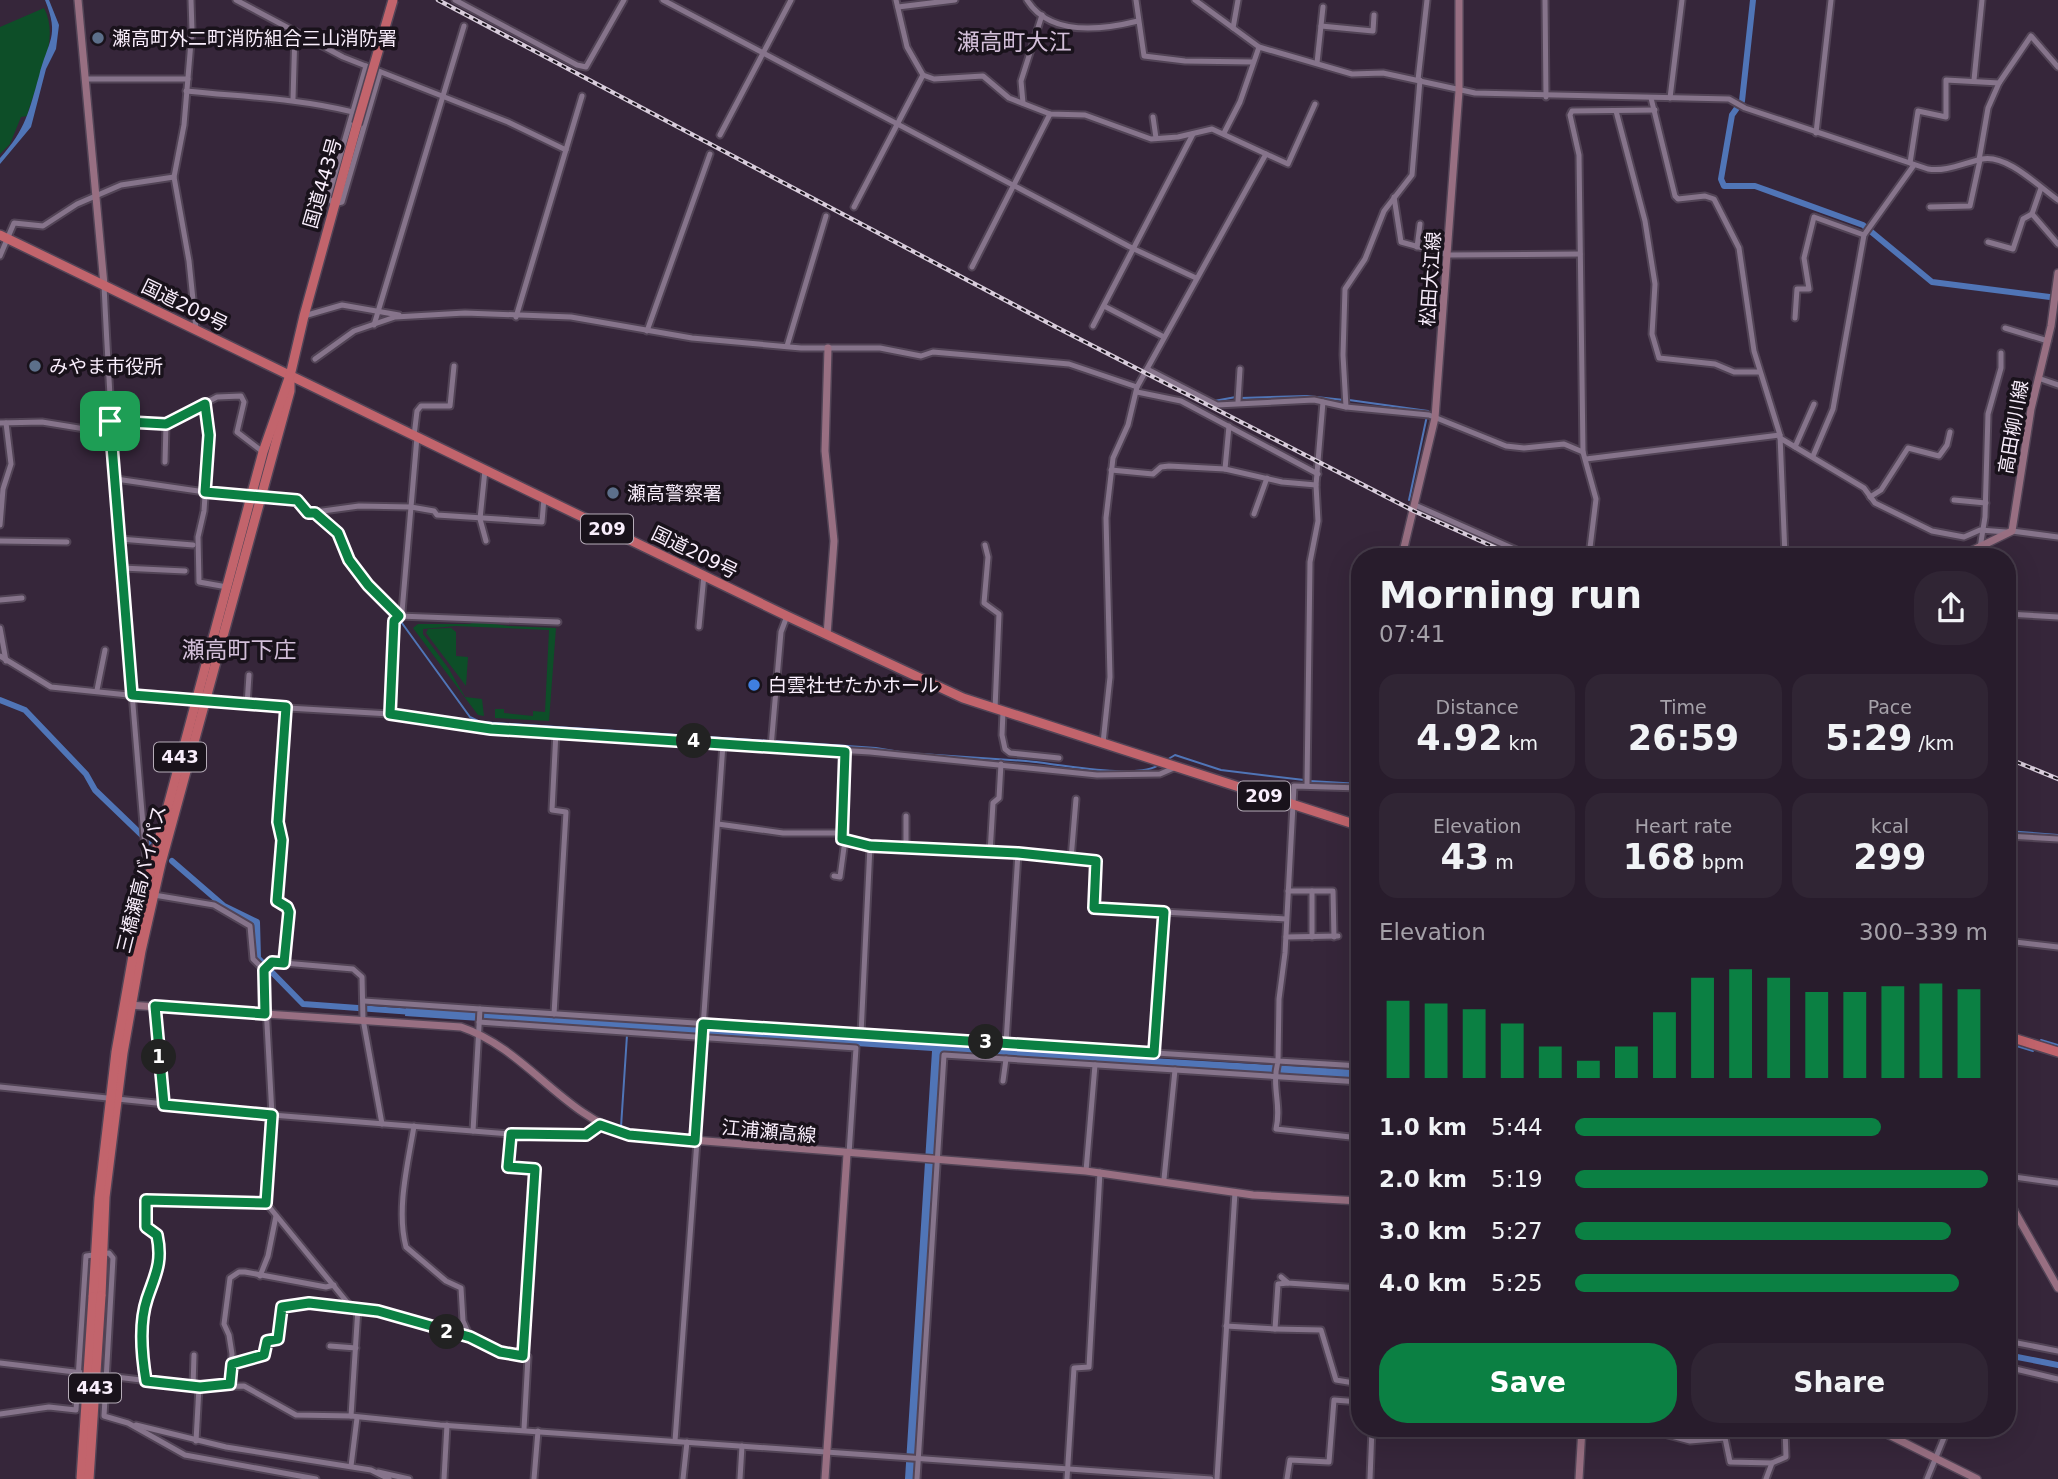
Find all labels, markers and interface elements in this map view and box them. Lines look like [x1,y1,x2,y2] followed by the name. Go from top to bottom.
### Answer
[112,27,397,49] place label: 瀬高町外二町消防組合三山消防署
[957,29,1072,55] district label: 瀬高町大江
[90,30,106,46] marker: 瀬高町外二町消防組合三山消防署
[299,135,345,231] street label: 国道443号
[1416,231,1444,327] street label: 松田大江線
[138,275,232,335] street label: 国道209号
[49,355,163,377] place label: みやま市役所
[27,358,43,374] marker: みやま市役所
[1994,378,2032,476] street label: 高田柳川線
[80,391,140,451] pin
[91,402,129,440] icon: arrive
[627,482,722,504] place label: 瀬高警察署
[605,485,621,501] marker: 瀬高警察署
[581,514,633,544] road number: 209
[648,522,742,582] street label: 国道209号
[1914,571,1988,645] button: share
[1379,573,1642,617] text: Morning run
[1379,621,1445,647] text: 07:41
[182,637,297,663] district label: 瀬高町下庄
[768,674,939,696] place label: 白雲社せたかホール
[746,677,762,693] marker: 白雲社せたかホール
[1436,696,1519,718] text: Distance
[1660,696,1707,718] text: Time
[1868,696,1912,718] text: Pace
[1416,718,1503,758] text: 4.92
[1628,718,1739,758] text: 26:59
[1825,718,1912,758] text: 5:29
[676,724,712,758] pin: 4
[687,729,700,751] text: 4
[1503,732,1538,754] text: km
[1912,732,1954,754] text: /km
[154,742,206,772] road number: 443
[1238,782,1290,810] road number: 209
[112,803,170,955] street label: 三橋瀬高バイパス
[1433,815,1521,837] text: Elevation
[1635,815,1732,837] text: Heart rate
[1871,815,1909,837] text: kcal
[1441,837,1489,877] text: 43
[1623,837,1696,877] text: 168
[1853,837,1926,877] text: 299
[1489,851,1514,873] text: m
[1696,851,1744,873] text: bpm
[1379,919,1486,945] text: Elevation
[1859,919,1988,945] text: 300–339 m
[968,1024,1004,1060] pin: 3
[979,1030,992,1052] text: 3
[142,1040,176,1074] pin: 1
[152,1045,165,1067] text: 1
[1379,1114,1467,1140] text: 1.0 km
[1491,1114,1543,1140] text: 5:44
[721,1116,817,1146] street label: 江浦瀬高線
[1379,1166,1467,1192] text: 2.0 km
[1491,1166,1543,1192] text: 5:19
[1379,1218,1467,1244] text: 3.0 km
[1491,1218,1543,1244] text: 5:27
[1379,1270,1467,1296] text: 4.0 km
[1491,1270,1543,1296] text: 5:25
[430,1314,464,1350] pin: 2
[440,1320,453,1342] text: 2
[1379,1343,1677,1423] button: Save
[1691,1343,1988,1423] button: Share
[69,1373,121,1402] road number: 443

